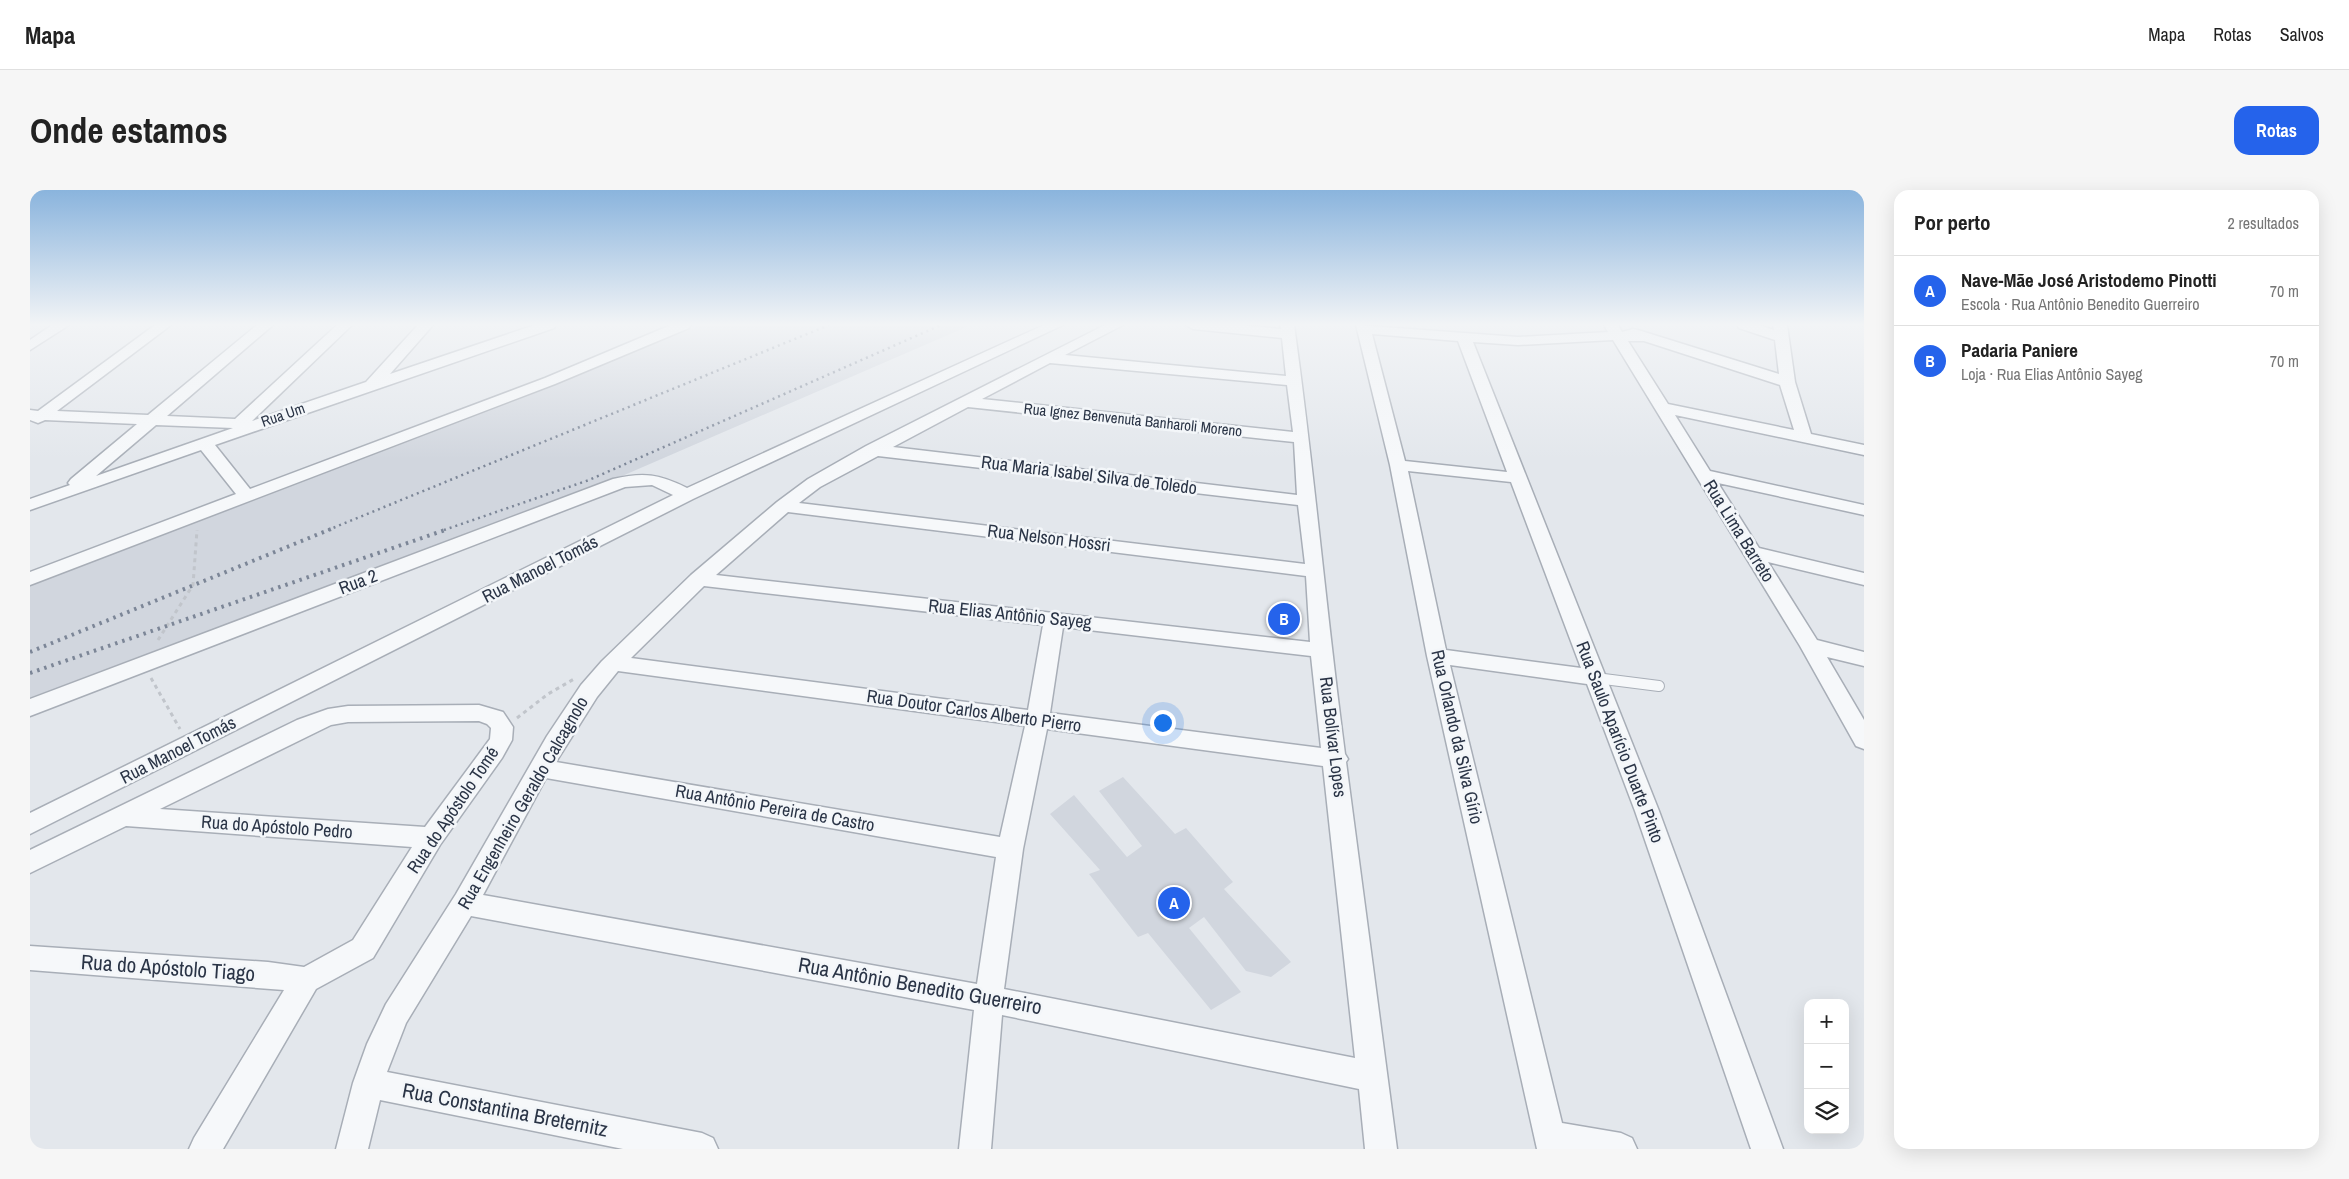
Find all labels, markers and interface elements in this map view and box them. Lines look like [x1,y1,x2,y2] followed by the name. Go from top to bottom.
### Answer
[25,19,75,51] text: Mapa
[2148,22,2185,47] text: Mapa
[2213,22,2252,47] text: Rotas
[2280,22,2324,47] text: Salvos
[2234,106,2319,155] button: Rotas
[30,107,228,154] text: Onde estamos
[1914,208,1991,237] text: Por perto
[2228,212,2299,234] text: 2 resultados
[1961,267,2217,293] text: Nave-Mãe José Aristodemo Pinotti
[1925,280,1935,302] text: A
[2270,280,2299,302] text: 70 m
[1961,293,2200,315] text: Escola · Rua Antônio Benedito Guerreiro
[1961,337,2078,363] text: Padaria Paniere
[1925,350,1935,372] text: B
[2270,350,2299,372] text: 70 m
[1961,363,2143,385] text: Loja · Rua Elias Antônio Sayeg
[258,397,308,432] street label: Rua Um
[1023,398,1243,441] street label: Rua Ignez Benvenuta Banharoli Moreno
[980,449,1198,500] street label: Rua Maria Isabel Silva de Toledo
[1698,475,1781,587] street label: Rua Lima Barreto
[986,518,1112,557] street label: Rua Nelson Hossri
[478,529,602,608] street label: Rua Manoel Tomás
[335,563,381,600] street label: Rua 2
[927,592,1094,635] street label: Rua Elias Antônio Sayeg
[1268,600,1300,638] pin: B
[1570,637,1671,846] street label: Rua Saulo Aparício Duarte Pinto
[1425,647,1490,826] street label: Rua Orlando da Silva Gírio
[1314,675,1353,799] street label: Rua Bolívar Lopes
[865,683,1083,738] street label: Rua Doutor Carlos Alberto Pierro
[451,692,594,914] street label: Rua Engenheiro Geraldo Calcagnolo
[116,710,240,789] street label: Rua Manoel Tomás
[1150,710,1176,736] your location
[401,741,504,878] street label: Rua do Apóstolo Tomé
[674,778,877,837] street label: Rua Antônio Pereira de Castro
[200,809,354,844] street label: Rua do Apóstolo Pedro
[1158,884,1190,922] pin: A
[80,947,256,988] street label: Rua do Apóstolo Tiago
[796,950,1044,1021] street label: Rua Antônio Benedito Guerreiro
[1804,999,1849,1134] map controls
[1804,999,1849,1044] button: +
[1804,1044,1849,1089] button: −
[400,1075,611,1144] street label: Rua Constantina Breternitz
[1804,1089,1849,1134] button: layers

